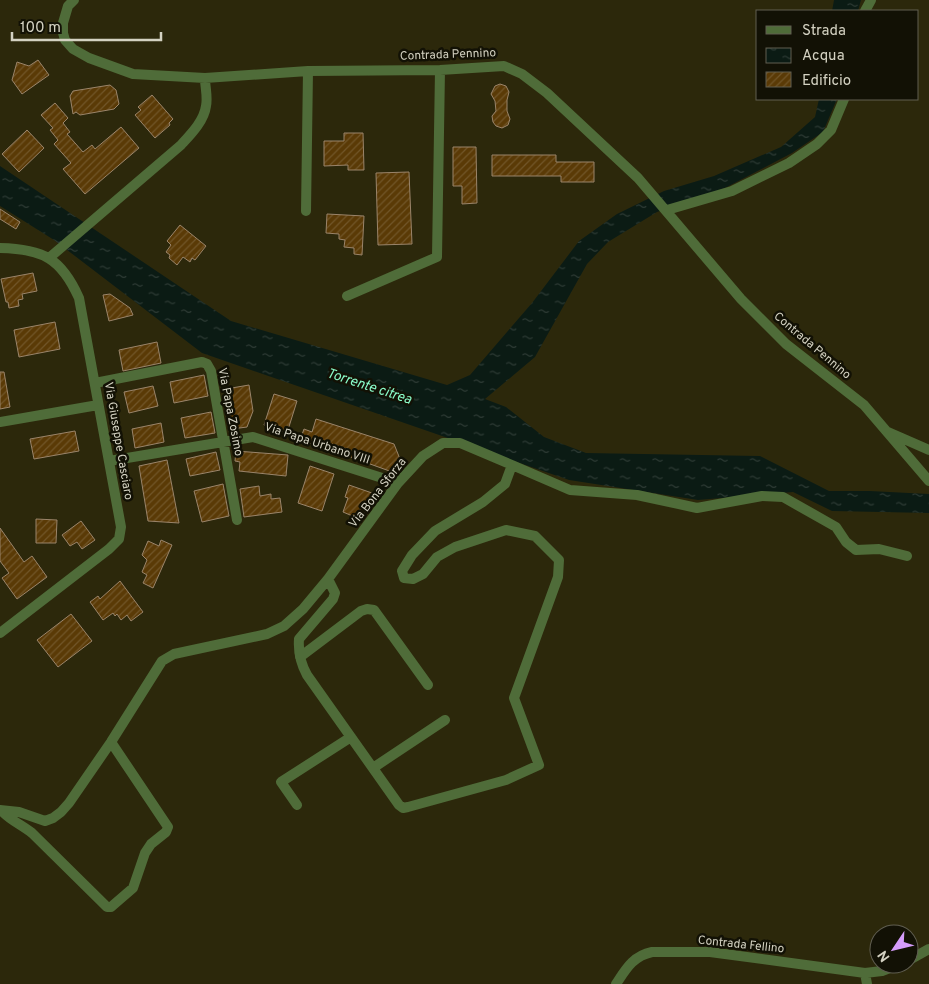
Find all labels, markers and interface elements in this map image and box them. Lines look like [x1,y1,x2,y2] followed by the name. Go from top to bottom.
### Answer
[12,10,161,42] scale bar
[756,10,919,100] legend
[20,19,61,38] text: 100 m
[802,22,846,41] text: Strada
[400,45,497,65] street label: Contrada Pennino
[802,47,845,66] text: Acqua
[802,72,851,91] text: Edificio
[770,309,854,383] street label: Contrada Pennino
[325,365,414,409] water label: Torrente citrea
[214,366,246,458] street label: Via Papa Zosimo
[100,381,136,501] street label: Via Giuseppe Casciaro
[262,419,372,469] street label: Via Papa Urbano VIII
[346,455,410,531] street label: Via Bona Sforza
[869,924,919,974] north arrow
[697,932,785,958] street label: Contrada Fellino
[875,947,894,965] text: N

